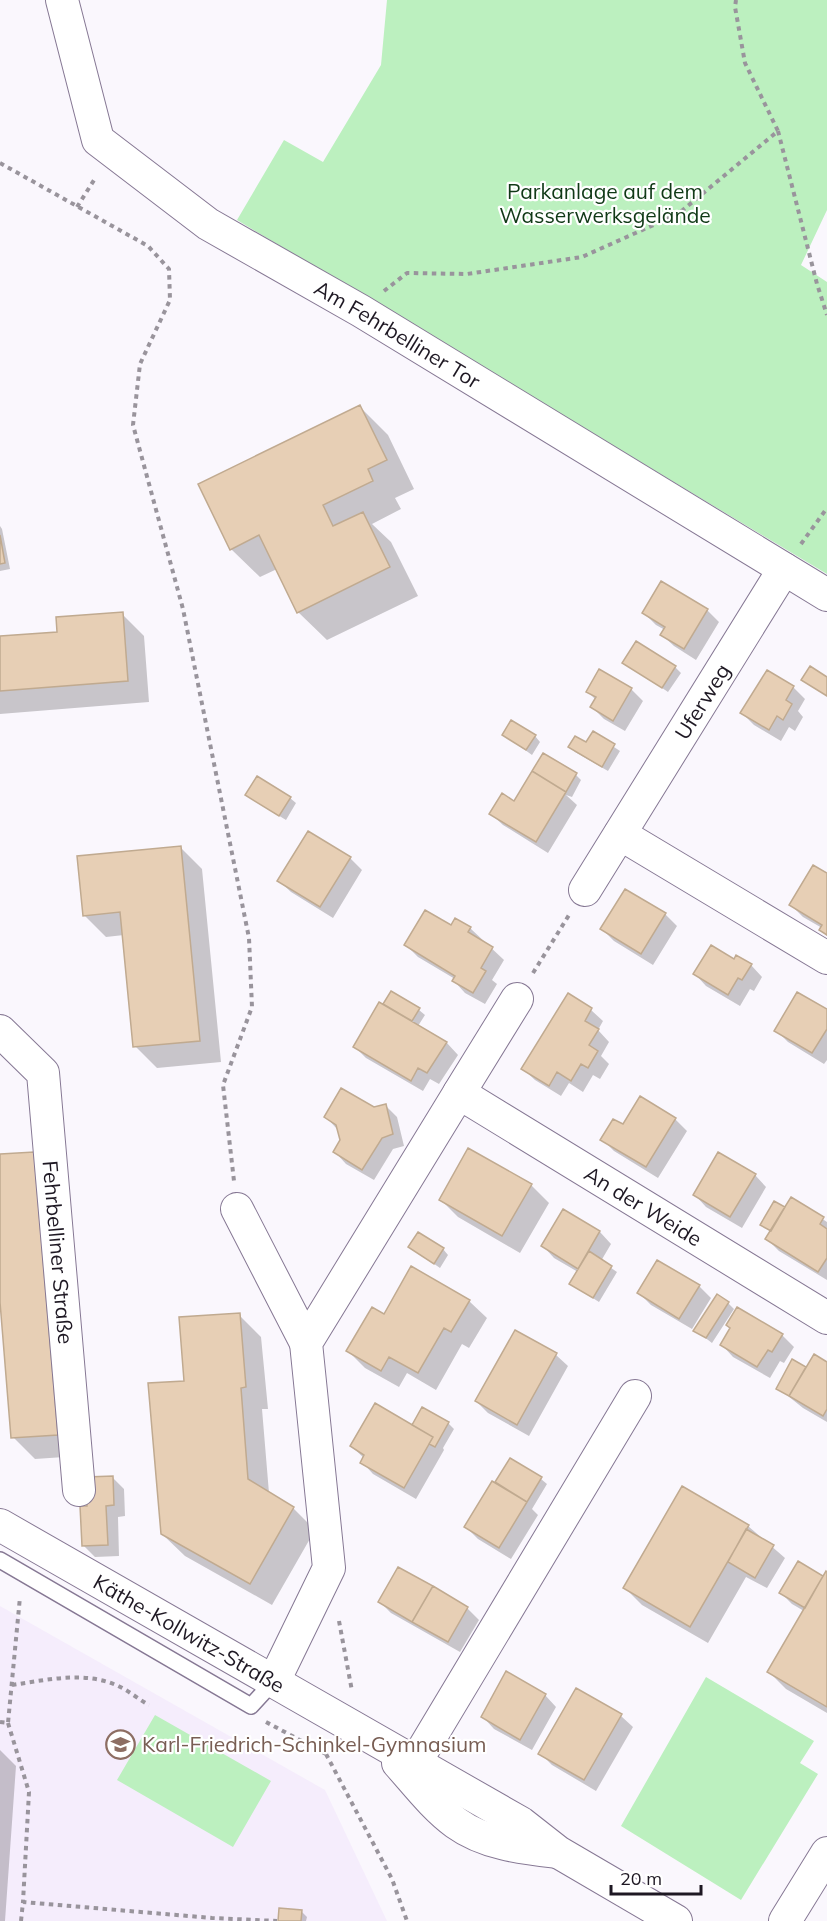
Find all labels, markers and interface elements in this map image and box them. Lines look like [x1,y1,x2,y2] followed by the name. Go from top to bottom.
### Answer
[499,178,711,228] park label: Parkanlage auf dem Wasserwerksgelände
[310,274,485,394] street label: Am Fehrbelliner Tor
[669,659,735,744] street label: Uferweg
[38,1159,79,1345] street label: Fehrbelliner Straße
[580,1160,707,1251] street label: An der Weide
[89,1568,289,1698] street label: Käthe-Kollwitz-Straße
[105,1728,137,1760] school or university icon: Karl-Friedrich-Schinkel-Gymnasium
[142,1731,487,1757] place label: Karl-Friedrich-Schinkel-Gymnasium
[611,1858,701,1896] scale bar
[620,1867,662,1890] text: 20 m

